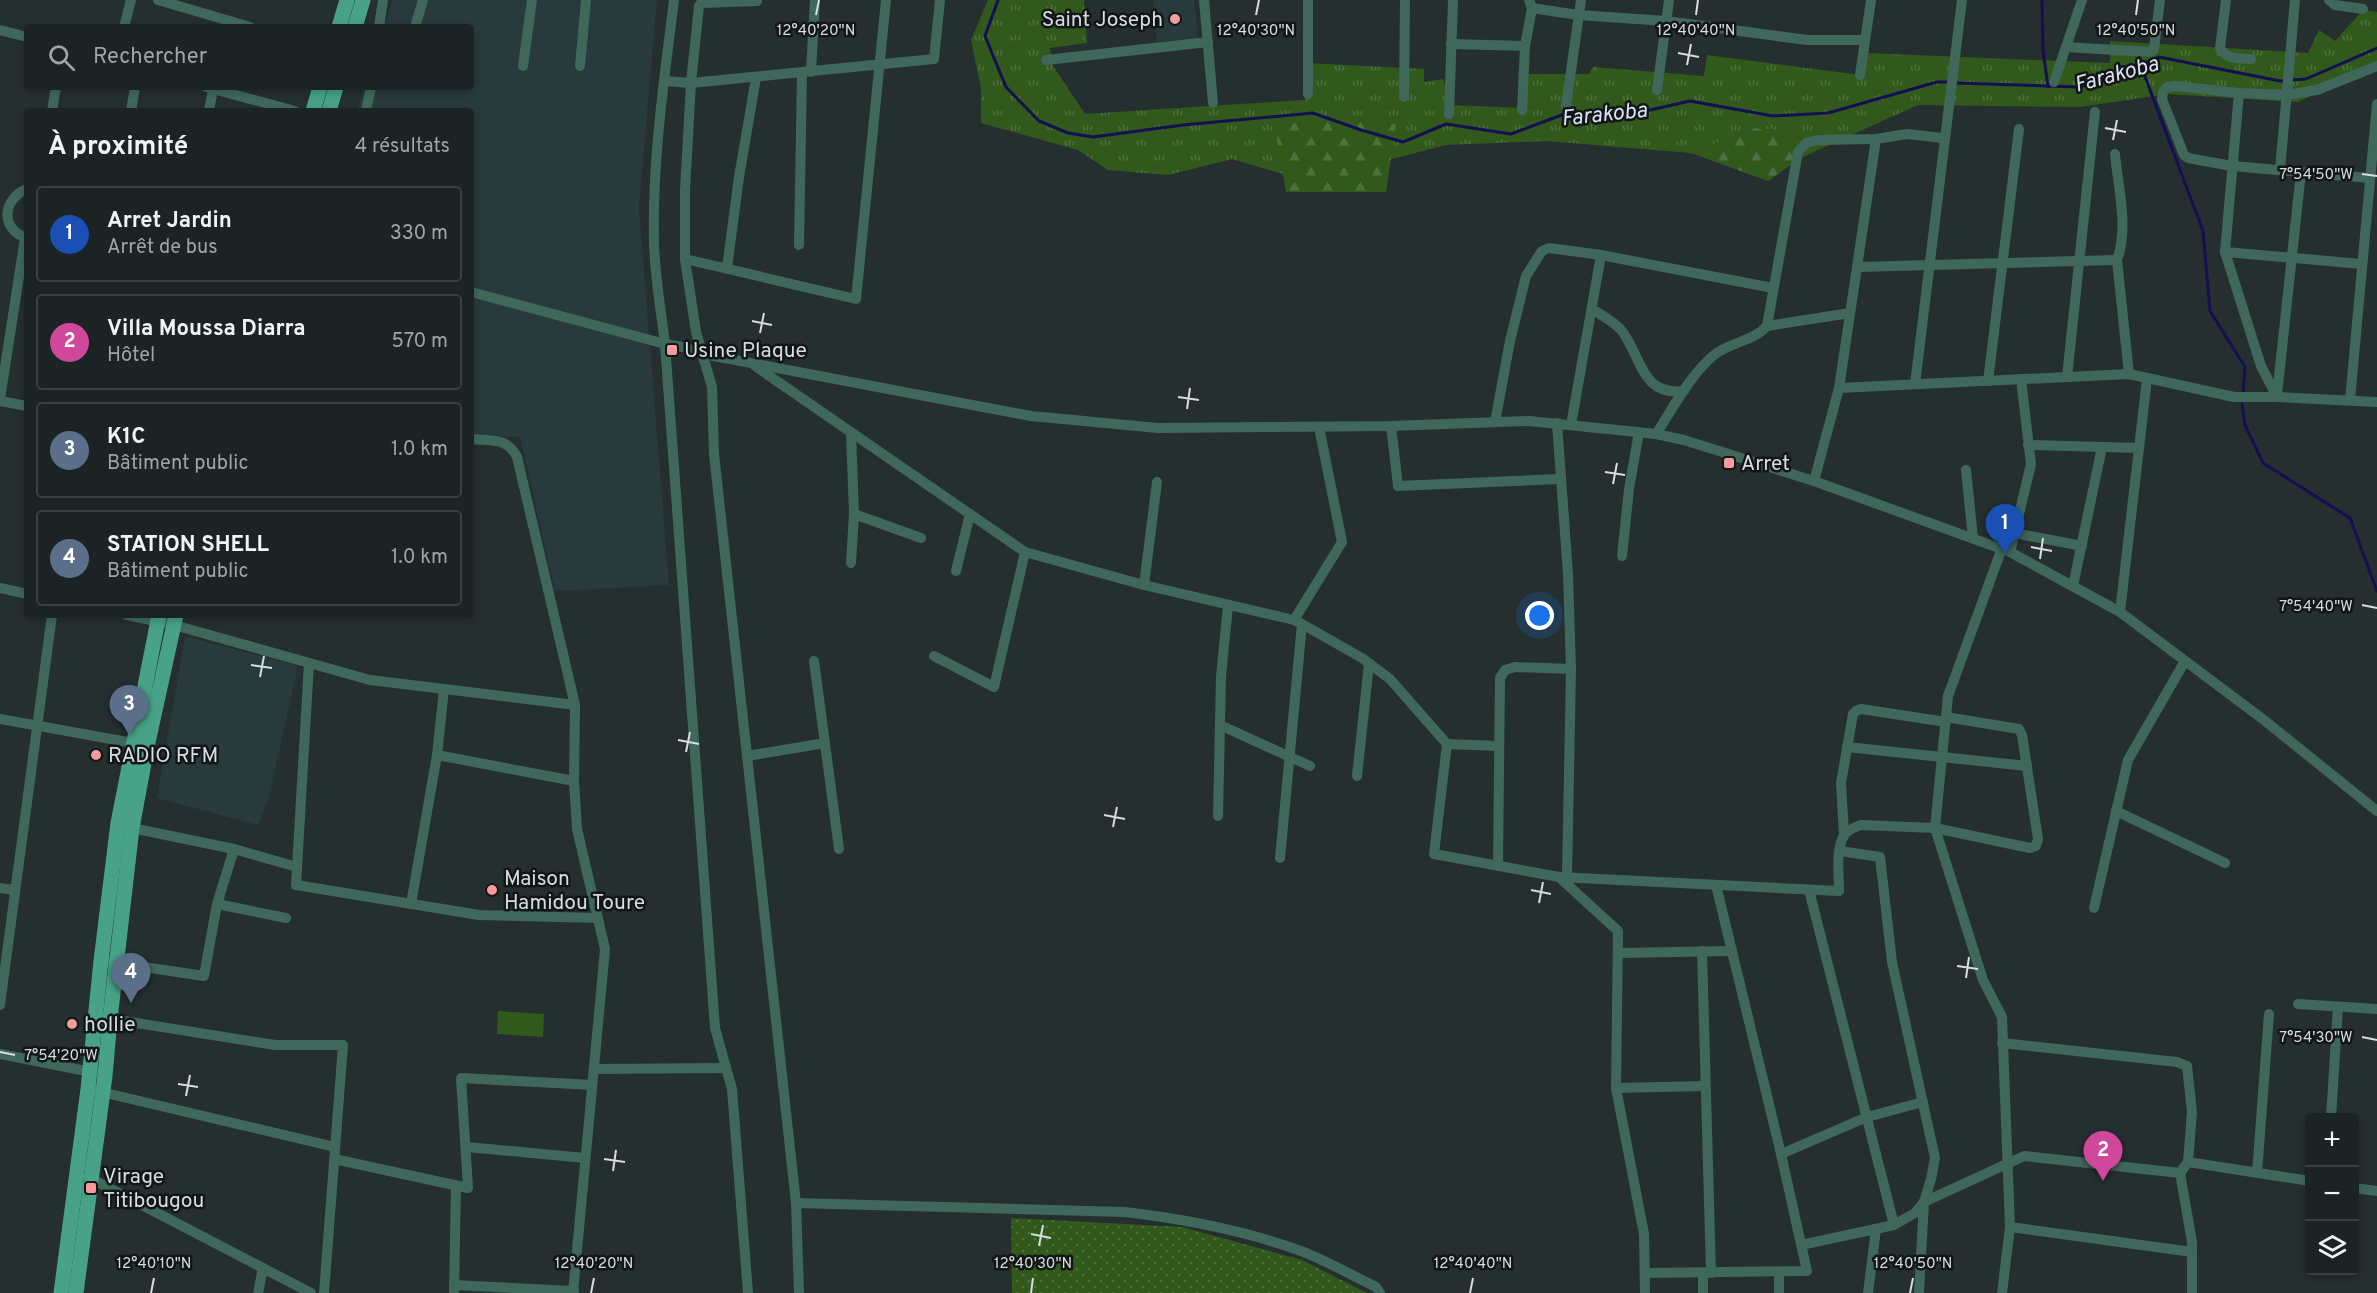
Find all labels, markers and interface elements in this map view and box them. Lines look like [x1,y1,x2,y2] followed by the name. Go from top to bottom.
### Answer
[1042,7,1163,34] place label: Saint Joseph
[1168,12,1182,26] marker: Saint Joseph
[777,22,855,41] text: 12°40'20"N
[1217,22,1295,41] text: 12°40'30"N
[1657,22,1735,41] text: 12°40'40"N
[2097,22,2175,41] text: 12°40'50"N
[24,24,474,90] search box
[45,41,78,74] icon: search
[93,44,207,71] text: Rechercher
[2072,51,2162,100] water label: Farakoba
[1560,97,1649,133] water label: Farakoba
[48,131,188,164] text: À proximité
[355,134,450,160] text: 4 résultats
[2279,166,2353,185] text: 7°54'50"W
[107,208,232,235] text: Arret Jardin
[66,221,74,247] text: 1
[390,221,448,247] text: 330 m
[107,235,218,261] text: Arrêt de bus
[107,316,306,343] text: Villa Moussa Diarra
[63,329,76,355] text: 2
[391,329,448,355] text: 570 m
[684,338,807,365] place label: Usine Plaque
[107,343,155,369] text: Hôtel
[665,343,679,357] marker: Usine Plaque
[107,424,145,451] text: K1C
[64,437,76,463] text: 3
[391,437,448,463] text: 1.0 km
[107,451,248,477] text: Bâtiment public
[1741,451,1790,478] place label: Arret
[1722,456,1736,470] marker: Arret
[1986,504,2024,554] pin: 1
[107,532,269,559] text: STATION SHELL
[63,545,76,571] text: 4
[391,545,448,571] text: 1.0 km
[107,559,248,585] text: Bâtiment public
[2279,598,2353,617] text: 7°54'40"W
[1525,601,1554,630] your location
[110,686,148,735] pin: 3
[108,743,218,770] place label: RADIO RFM
[89,748,103,762] marker: RADIO RFM
[504,866,645,917] place label: Maison Hamidou Toure
[485,883,499,897] marker: Maison Hamidou Toure
[112,954,150,1003] pin: 4
[84,1012,136,1039] place label: hollie
[65,1017,79,1031] marker: hollie
[2279,1029,2353,1048] text: 7°54'30"W
[24,1047,98,1066] text: 7°54'20"W
[2305,1113,2359,1275] map controls
[2305,1113,2359,1167] button: +
[2084,1132,2122,1181] pin: 2
[103,1164,204,1215] place label: Virage Titibougou
[2305,1167,2359,1221] button: −
[84,1181,98,1195] marker: Virage Titibougou
[2305,1221,2359,1275] button: layers
[117,1255,191,1274] text: 12°40'10"N
[555,1255,633,1274] text: 12°40'20"N
[994,1255,1072,1274] text: 12°40'30"N
[1434,1255,1512,1274] text: 12°40'40"N
[1874,1255,1952,1274] text: 12°40'50"N

